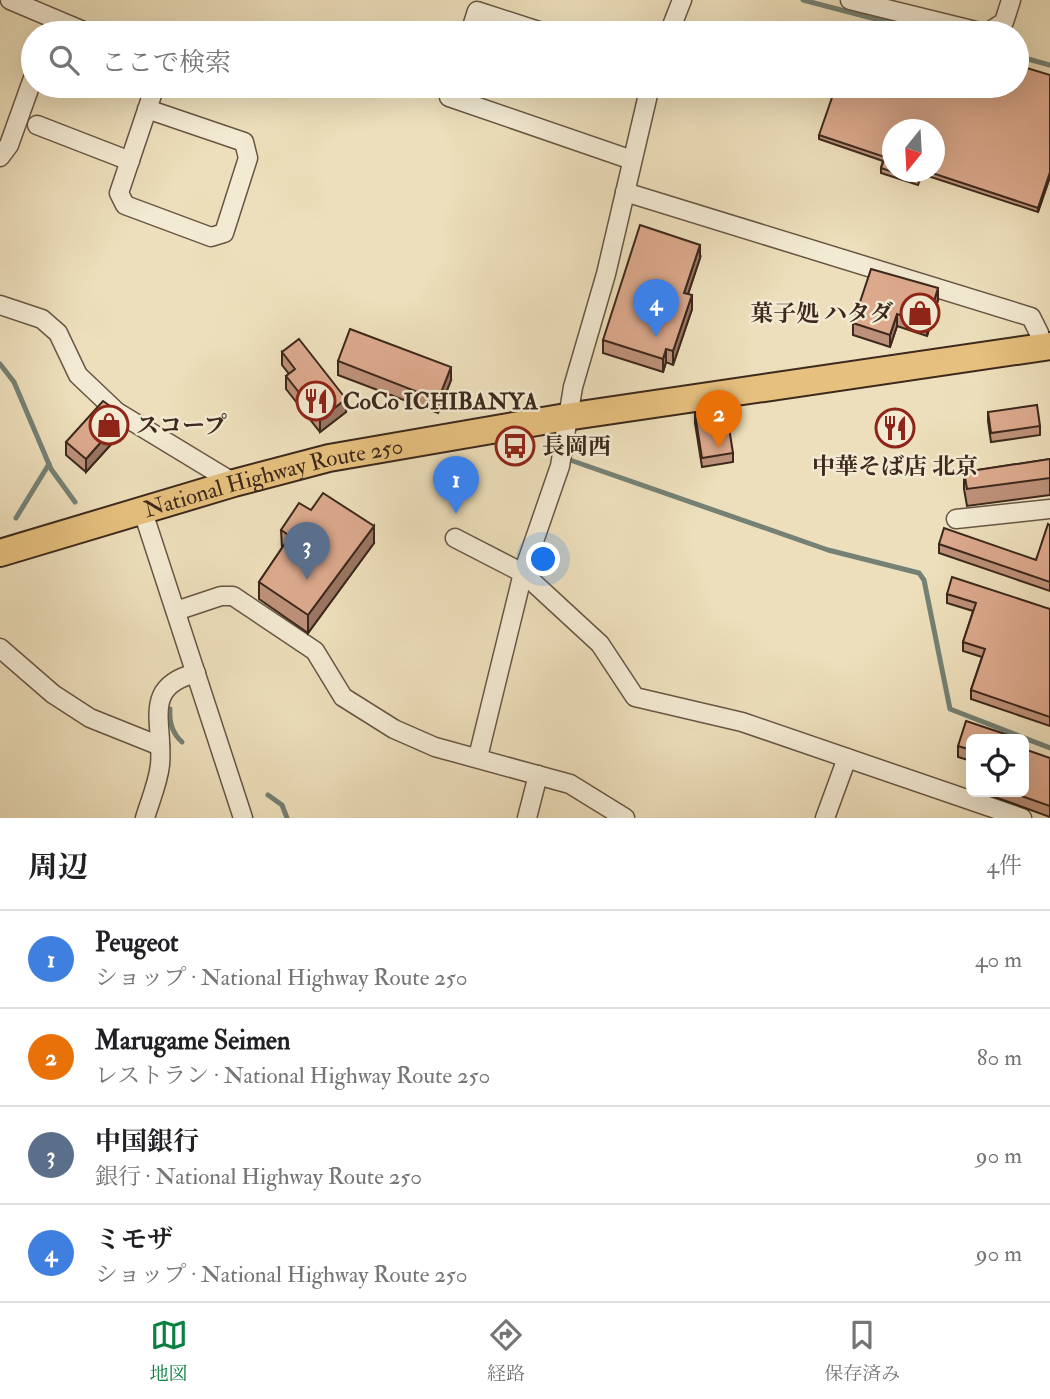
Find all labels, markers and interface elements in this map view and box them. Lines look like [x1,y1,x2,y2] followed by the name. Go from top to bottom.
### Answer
[21,21,1029,98] search box
[45,41,83,79] icon: search
[101,47,231,79] text: ここで検索
[882,119,945,182] north arrow
[633,279,679,337] pin: 4
[899,292,941,334] shop icon: 菓子処 ハタダ
[750,299,893,328] place label: 菓子処 ハタダ
[295,380,337,422] restaurant icon: CoCo ICHIBANYA
[343,387,539,416] place label: CoCo ICHIBANYA
[696,390,742,448] pin: 2
[88,404,130,446] shop icon: スコープ
[874,407,916,449] restaurant icon: 中華そば店 北京
[136,411,227,440] place label: スコープ
[494,425,536,467] bus stop icon: 長岡西
[140,431,405,524] street label: National Highway Route 250
[542,432,611,461] place label: 長岡西
[812,452,978,481] place label: 中華そば店 北京
[433,456,479,514] pin: 1
[284,522,330,580] pin: 3
[526,542,560,576] your location
[966,734,1029,797] map controls
[966,734,1029,797] button: locate
[28,849,88,886] text: 周辺
[987,851,1022,880] text: 4件
[95,927,178,959] text: Peugeot
[47,945,55,974] text: 1
[975,945,1022,974] text: 40 m
[95,963,468,992] text: ショップ · National Highway Route 250
[95,1025,290,1057] text: Marugame Seimen
[45,1043,57,1072] text: 2
[977,1043,1022,1072] text: 80 m
[95,1061,490,1090] text: レストラン · National Highway Route 250
[95,1126,199,1158] text: 中国銀行
[47,1141,55,1170] text: 3
[976,1141,1022,1170] text: 90 m
[95,1162,422,1191] text: 銀行 · National Highway Route 250
[95,1224,173,1256] text: ミモザ
[45,1239,57,1268] text: 4
[976,1239,1022,1268] text: 90 m
[95,1260,468,1289] text: ショップ · National Highway Route 250
[150,1316,188,1386] tab: 地図
[487,1316,525,1386] tab: 経路
[824,1316,900,1386] tab: 保存済み

